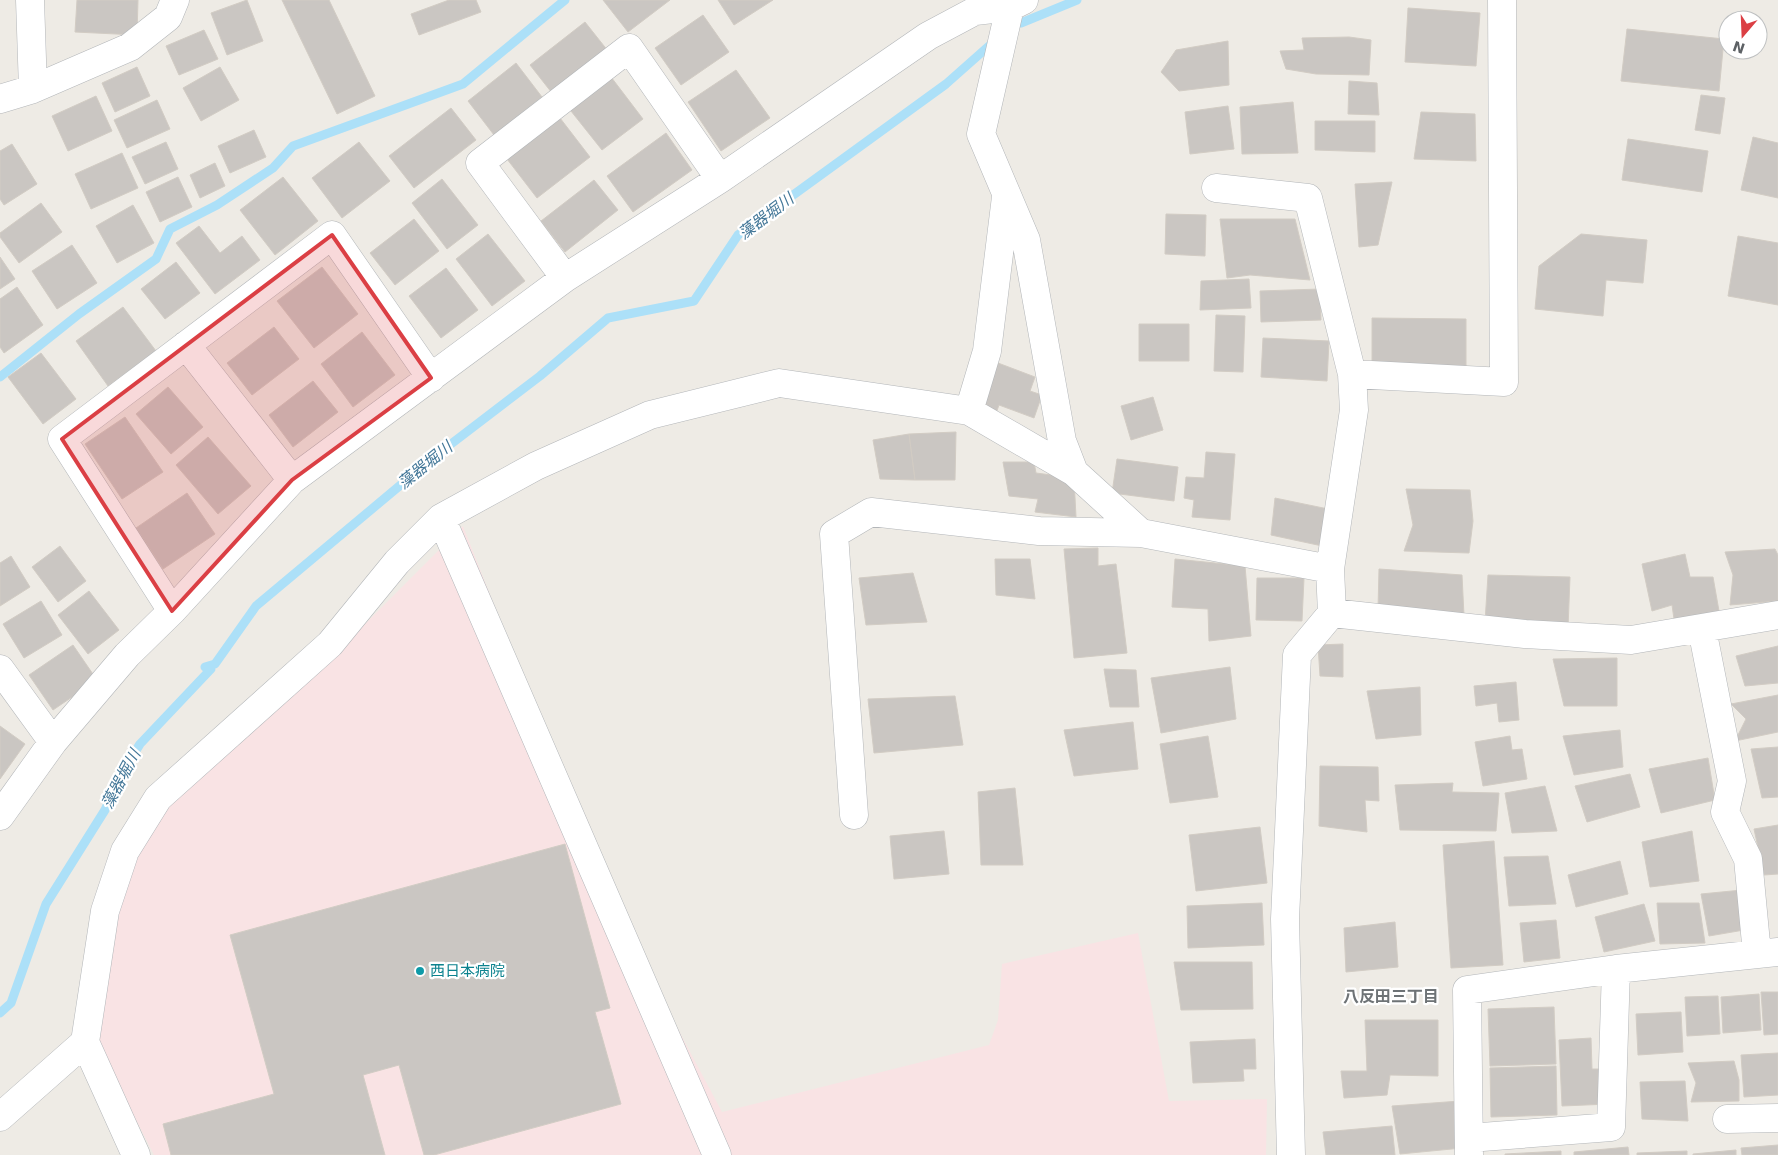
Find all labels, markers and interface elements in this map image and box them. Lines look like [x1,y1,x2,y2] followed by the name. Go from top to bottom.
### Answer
[1718,10,1768,60] north arrow
[1731,38,1747,57] text: N
[735,188,799,243] water label: 藻器堀川
[394,436,457,493] water label: 藻器堀川
[98,745,145,812] water label: 藻器堀川
[430,962,505,980] place label: 西日本病院
[414,965,426,977] marker: 西日本病院
[1343,987,1439,1006] district label: 八反田三丁目

